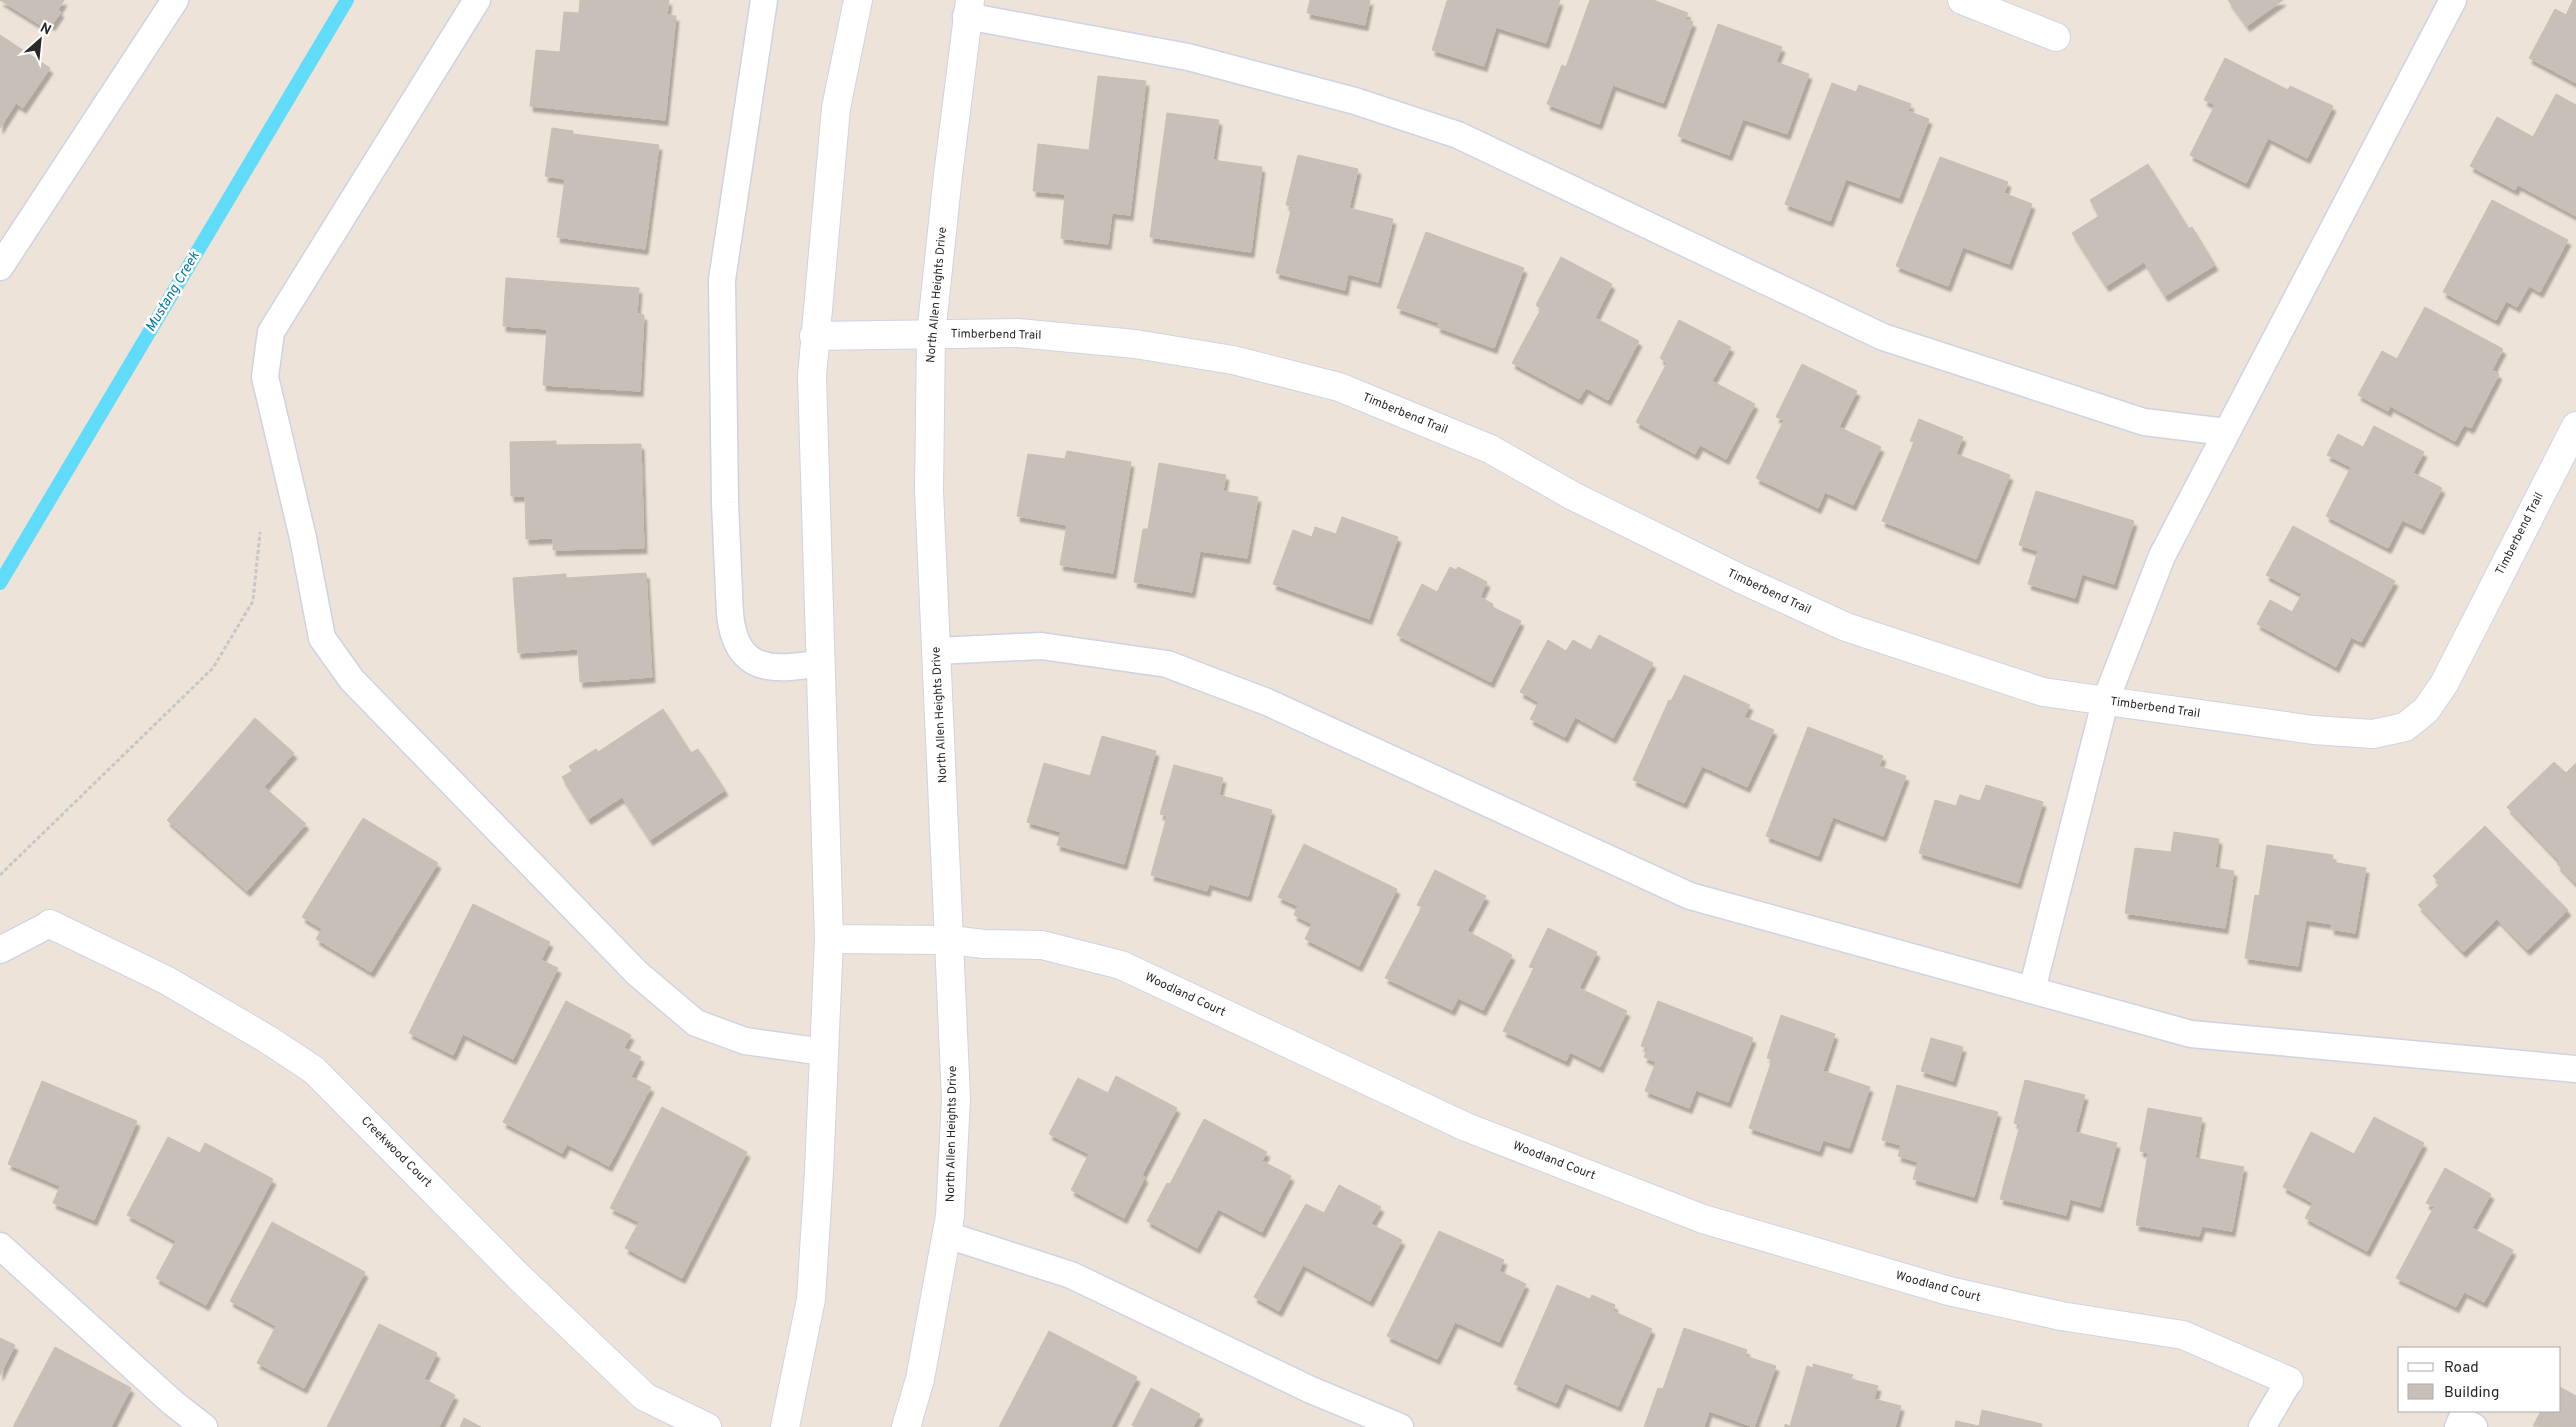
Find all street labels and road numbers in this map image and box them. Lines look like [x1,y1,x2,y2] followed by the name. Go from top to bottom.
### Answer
[923,226,951,364] street label: North Allen Heights Drive
[950,326,1042,344] street label: Timberbend Trail
[1360,390,1450,438] street label: Timberbend Trail
[2492,490,2548,578] street label: Timberbend Trail
[1724,566,1814,618] street label: Timberbend Trail
[928,646,952,784] street label: North Allen Heights Drive
[2109,694,2201,722] street label: Timberbend Trail
[1142,969,1228,1021] street label: Woodland Court
[943,1066,961,1202] street label: North Allen Heights Drive
[357,1113,435,1191] street label: Creekwood Court
[1510,1138,1598,1184] street label: Woodland Court
[1894,1268,1982,1306] street label: Woodland Court

